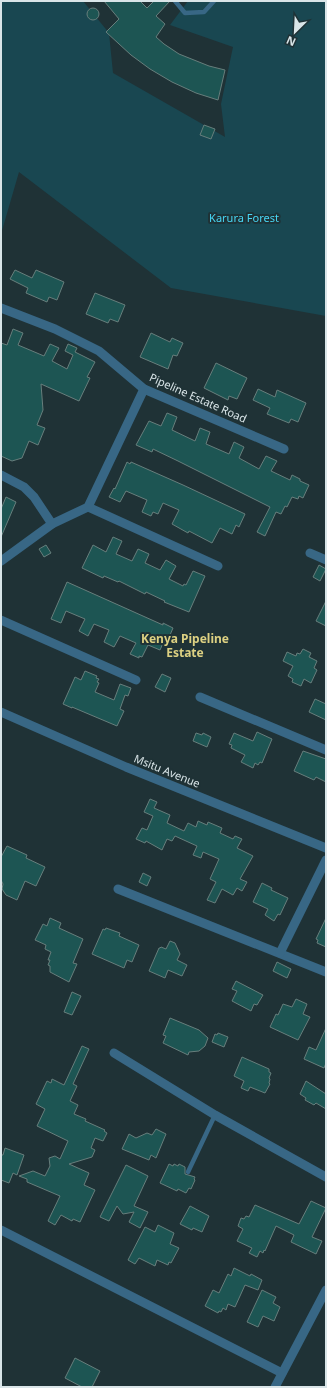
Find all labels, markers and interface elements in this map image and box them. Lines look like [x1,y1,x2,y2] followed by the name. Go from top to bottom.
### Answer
[275,12,315,52] north arrow
[284,33,298,50] text: N
[209,210,279,225] park label: Karura Forest
[147,369,249,426] street label: Pipeline Estate Road
[141,630,229,661] district label: Kenya Pipeline Estate
[132,750,203,791] street label: Msitu Avenue

